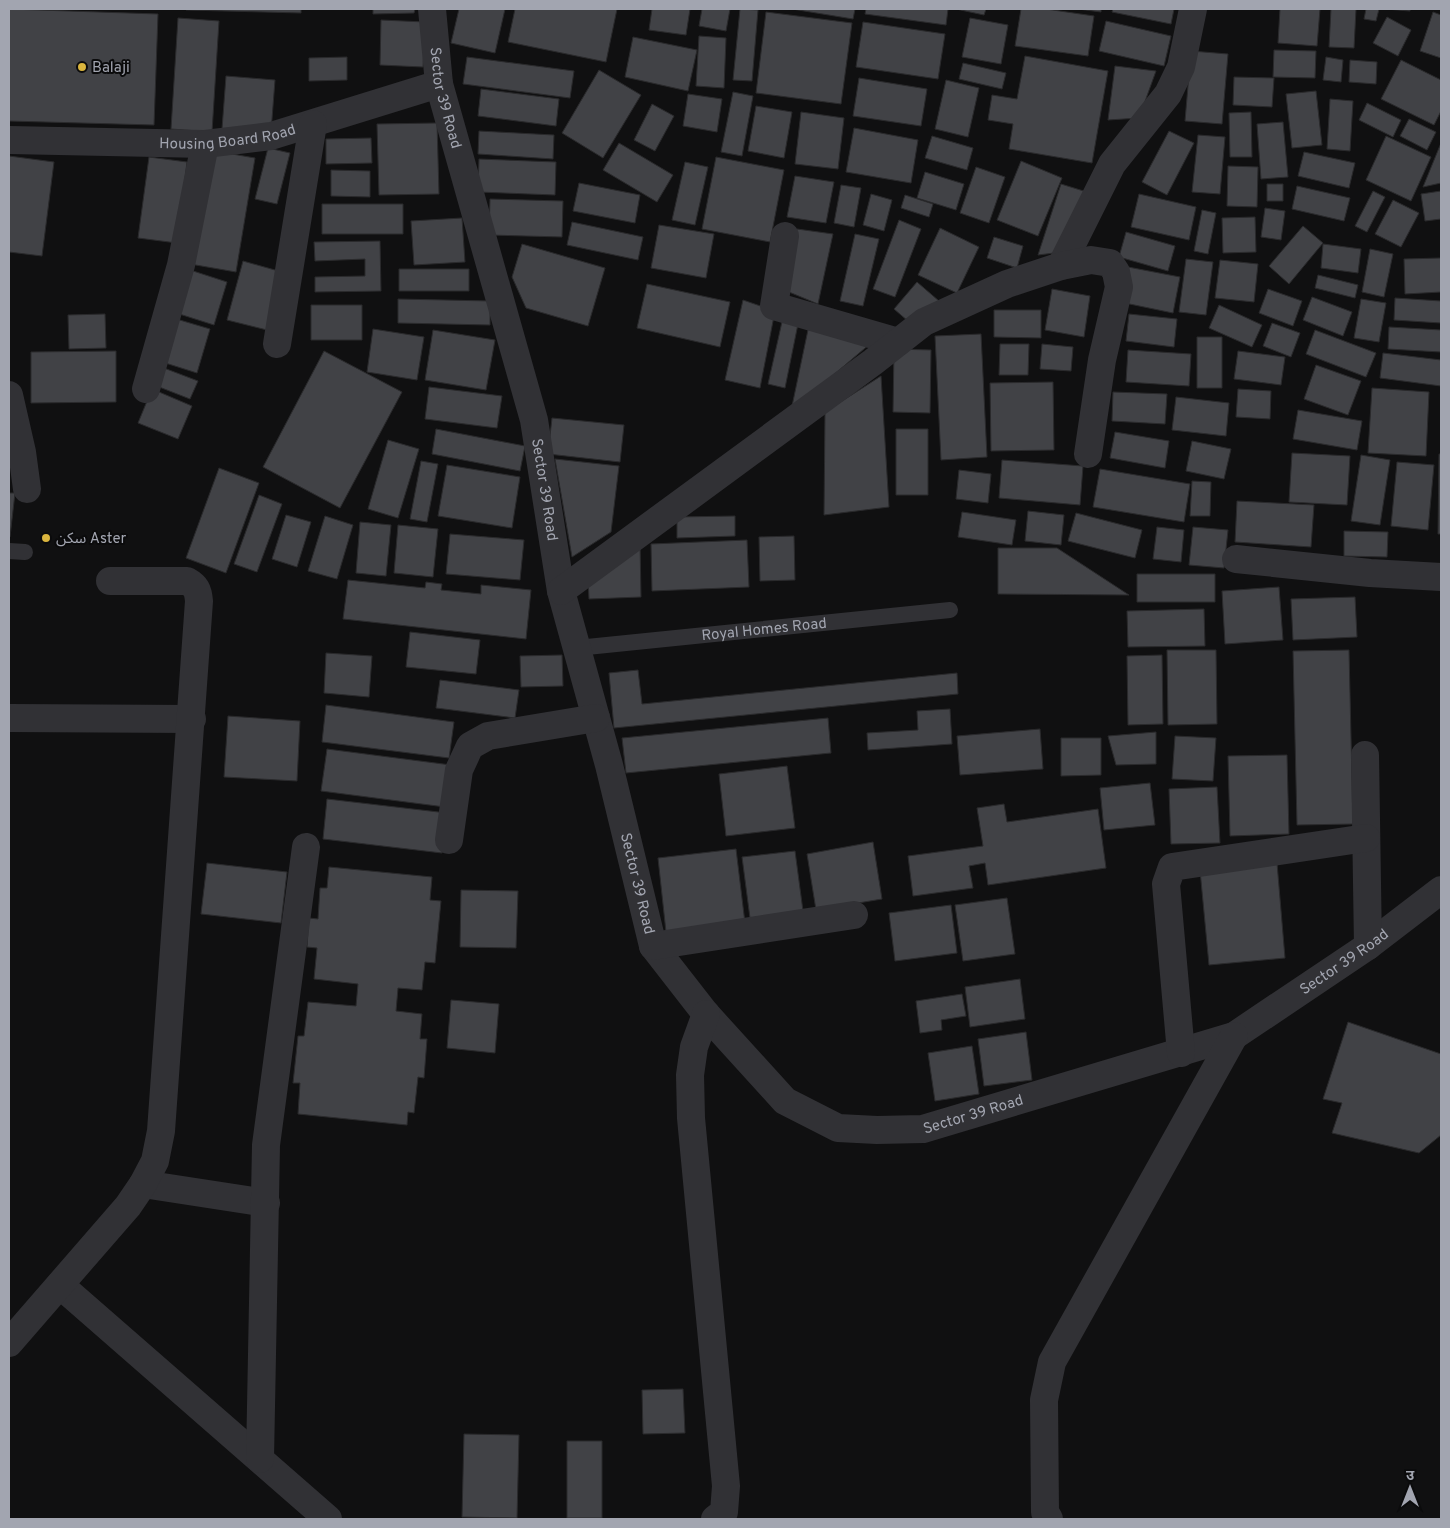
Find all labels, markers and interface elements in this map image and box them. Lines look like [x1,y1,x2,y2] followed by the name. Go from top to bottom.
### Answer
[425,46,465,151] street label: Sector 39 Road
[92,59,130,78] place label: Balaji
[76,61,88,73] marker: Balaji
[159,121,298,155] street label: Housing Board Road
[526,437,561,543] street label: Sector 39 Road
[56,530,127,549] place label: سكن Aster
[40,532,52,544] marker: سكن Aster
[701,615,828,646] street label: Royal Homes Road
[615,831,658,936] street label: Sector 39 Road
[1297,926,1393,1000] street label: Sector 39 Road
[921,1091,1026,1139] street label: Sector 39 Road
[1385,1463,1435,1513] north arrow
[1406,1468,1415,1485] text: उ

